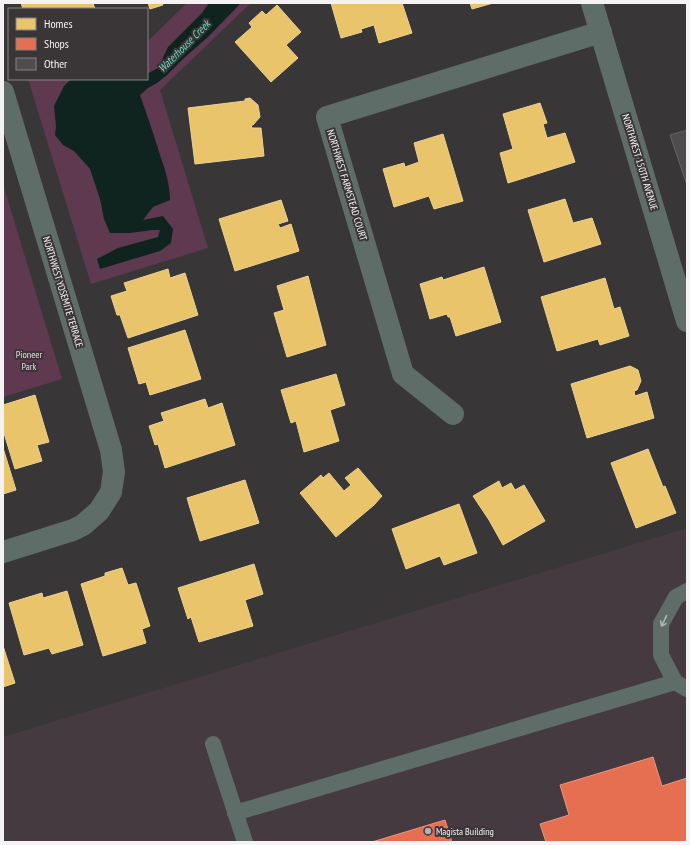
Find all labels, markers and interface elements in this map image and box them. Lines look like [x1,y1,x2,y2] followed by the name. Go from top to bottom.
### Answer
[8,8,148,80] legend
[44,16,72,31] text: Homes
[155,16,214,75] water label: Waterhouse Creek
[44,36,69,51] text: Shops
[44,56,68,71] text: Other
[619,112,661,212] street label: NORTHWEST 150TH AVENUE
[324,128,370,243] street label: NORTHWEST FARMSTEAD COURT
[40,235,86,349] street label: NORTHWEST YOSEMITE TERRACE
[16,348,42,373] park label: Pioneer Park
[659,614,667,626] one-way arrow
[436,825,494,838] place label: Magista Building
[423,826,433,836] marker: Magista Building

